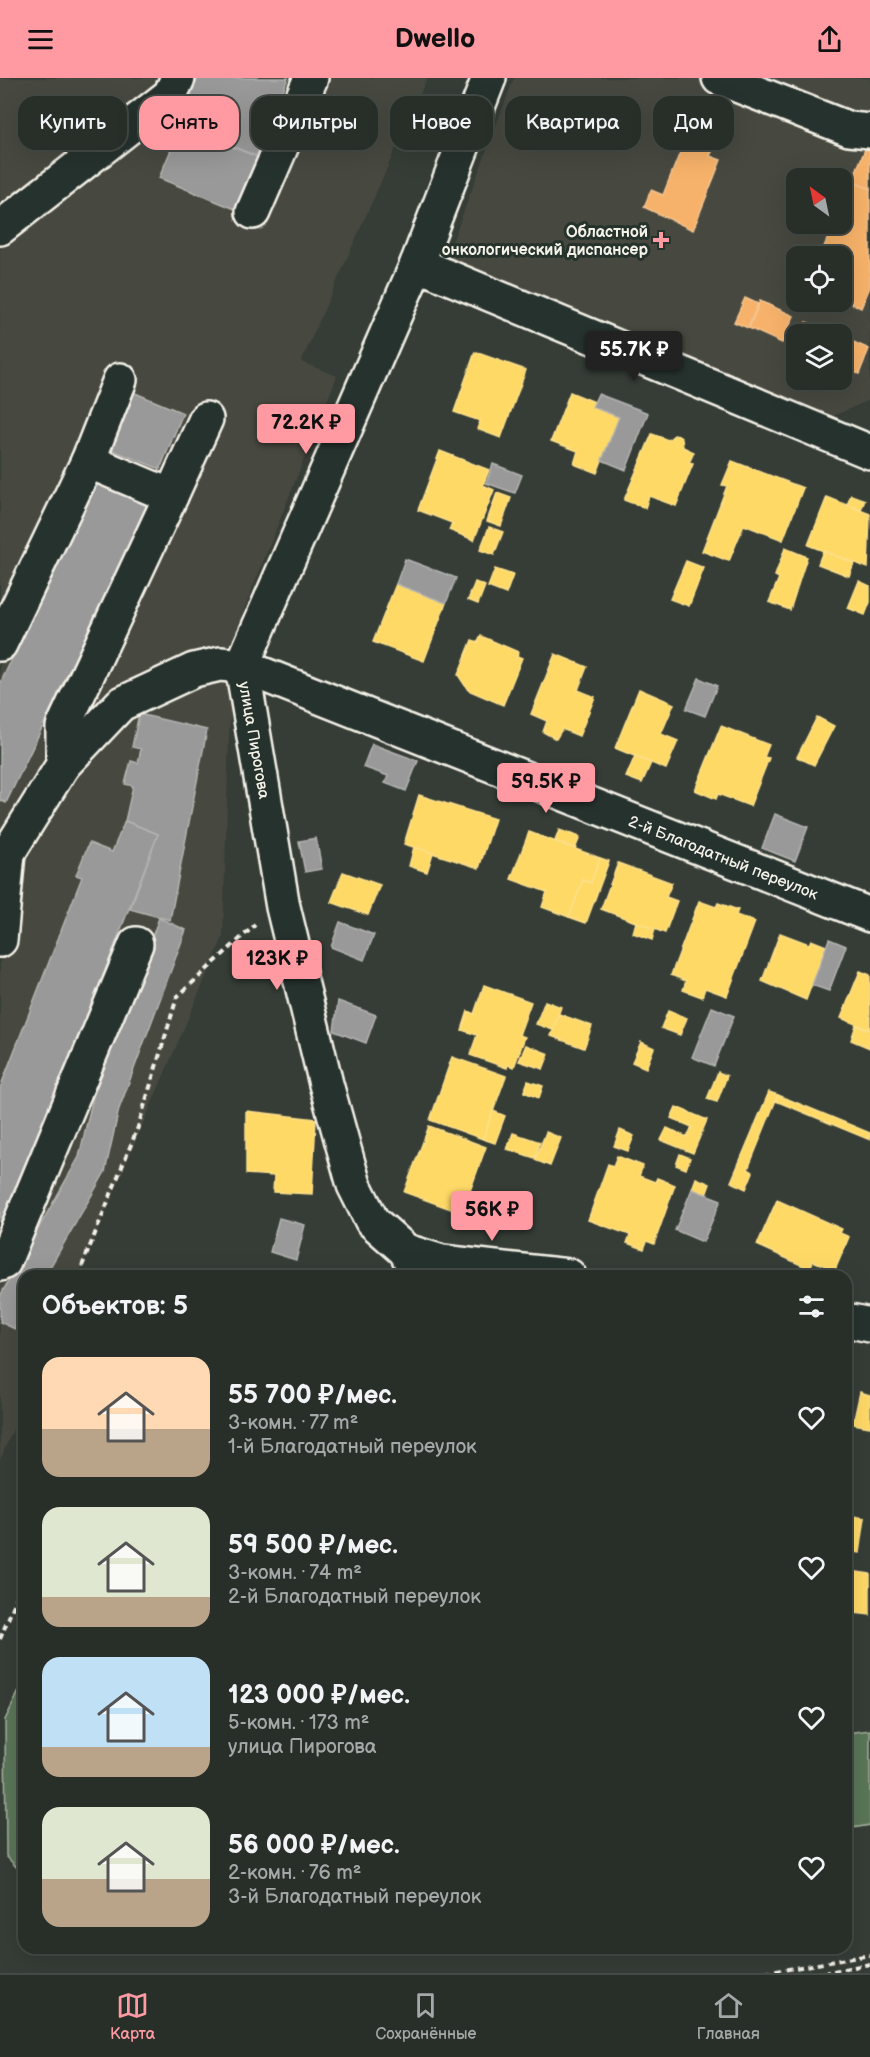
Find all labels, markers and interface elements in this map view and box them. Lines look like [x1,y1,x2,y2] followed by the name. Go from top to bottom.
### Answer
[24,23,57,56] icon: menu
[395,23,475,55] text: Dwello
[813,23,846,56] icon: share
[18,96,127,150] chip: Купить
[139,96,239,150] chip: Снять
[251,96,378,150] chip: Фильтры
[390,96,493,150] chip: Новое
[505,96,641,150] chip: Квартира
[653,96,734,150] chip: Дом
[786,168,852,234] north arrow
[786,168,852,390] map controls
[442,223,649,260] place label: Областной онкологический диспансер
[652,231,670,249] marker: Областной онкологический диспансер
[786,246,852,312] button: locate
[786,324,852,390] button: layers
[579,331,689,382] pin: 55.7K ₽
[599,338,669,362] text: 55.7K ₽
[251,404,361,455] pin: 72.2K ₽
[271,411,341,435] text: 72.2K ₽
[234,680,273,801] street label: улица Пирогова
[491,763,601,814] pin: 59.5K ₽
[511,770,581,794] text: 59.5K ₽
[626,812,821,905] street label: 2-й Благодатный переулок
[228,940,326,991] pin: 123K ₽
[246,947,308,971] text: 123K ₽
[450,1191,534,1242] pin: 56K ₽
[465,1198,519,1222] text: 56K ₽
[795,1290,828,1323] icon: filters
[42,1291,188,1322] text: Объектов: 5
[228,1380,397,1411] text: 55 700 ₽/мес.
[90,1381,162,1453] icon: home
[795,1401,828,1434] icon: heart
[228,1411,358,1435] text: 3-комн. · 77 m²
[228,1435,477,1459] text: 1-й Благодатный переулок
[228,1530,398,1561] text: 59 500 ₽/мес.
[90,1531,162,1603] icon: home
[795,1551,828,1584] icon: heart
[228,1561,362,1585] text: 3-комн. · 74 m²
[228,1585,481,1609] text: 2-й Благодатный переулок
[228,1680,410,1711] text: 123 000 ₽/мес.
[90,1681,162,1753] icon: home
[795,1701,828,1734] icon: heart
[228,1711,369,1735] text: 5-комн. · 173 m²
[228,1735,377,1759] text: улица Пирогова
[228,1830,400,1861] text: 56 000 ₽/мес.
[90,1831,162,1903] icon: home
[795,1851,828,1884] icon: heart
[228,1861,361,1885] text: 2-комн. · 76 m²
[228,1885,481,1909] text: 3-й Благодатный переулок
[110,1989,155,2044] tab: Карта
[375,1989,477,2044] tab: Сохранённые
[697,1989,760,2044] tab: Главная

